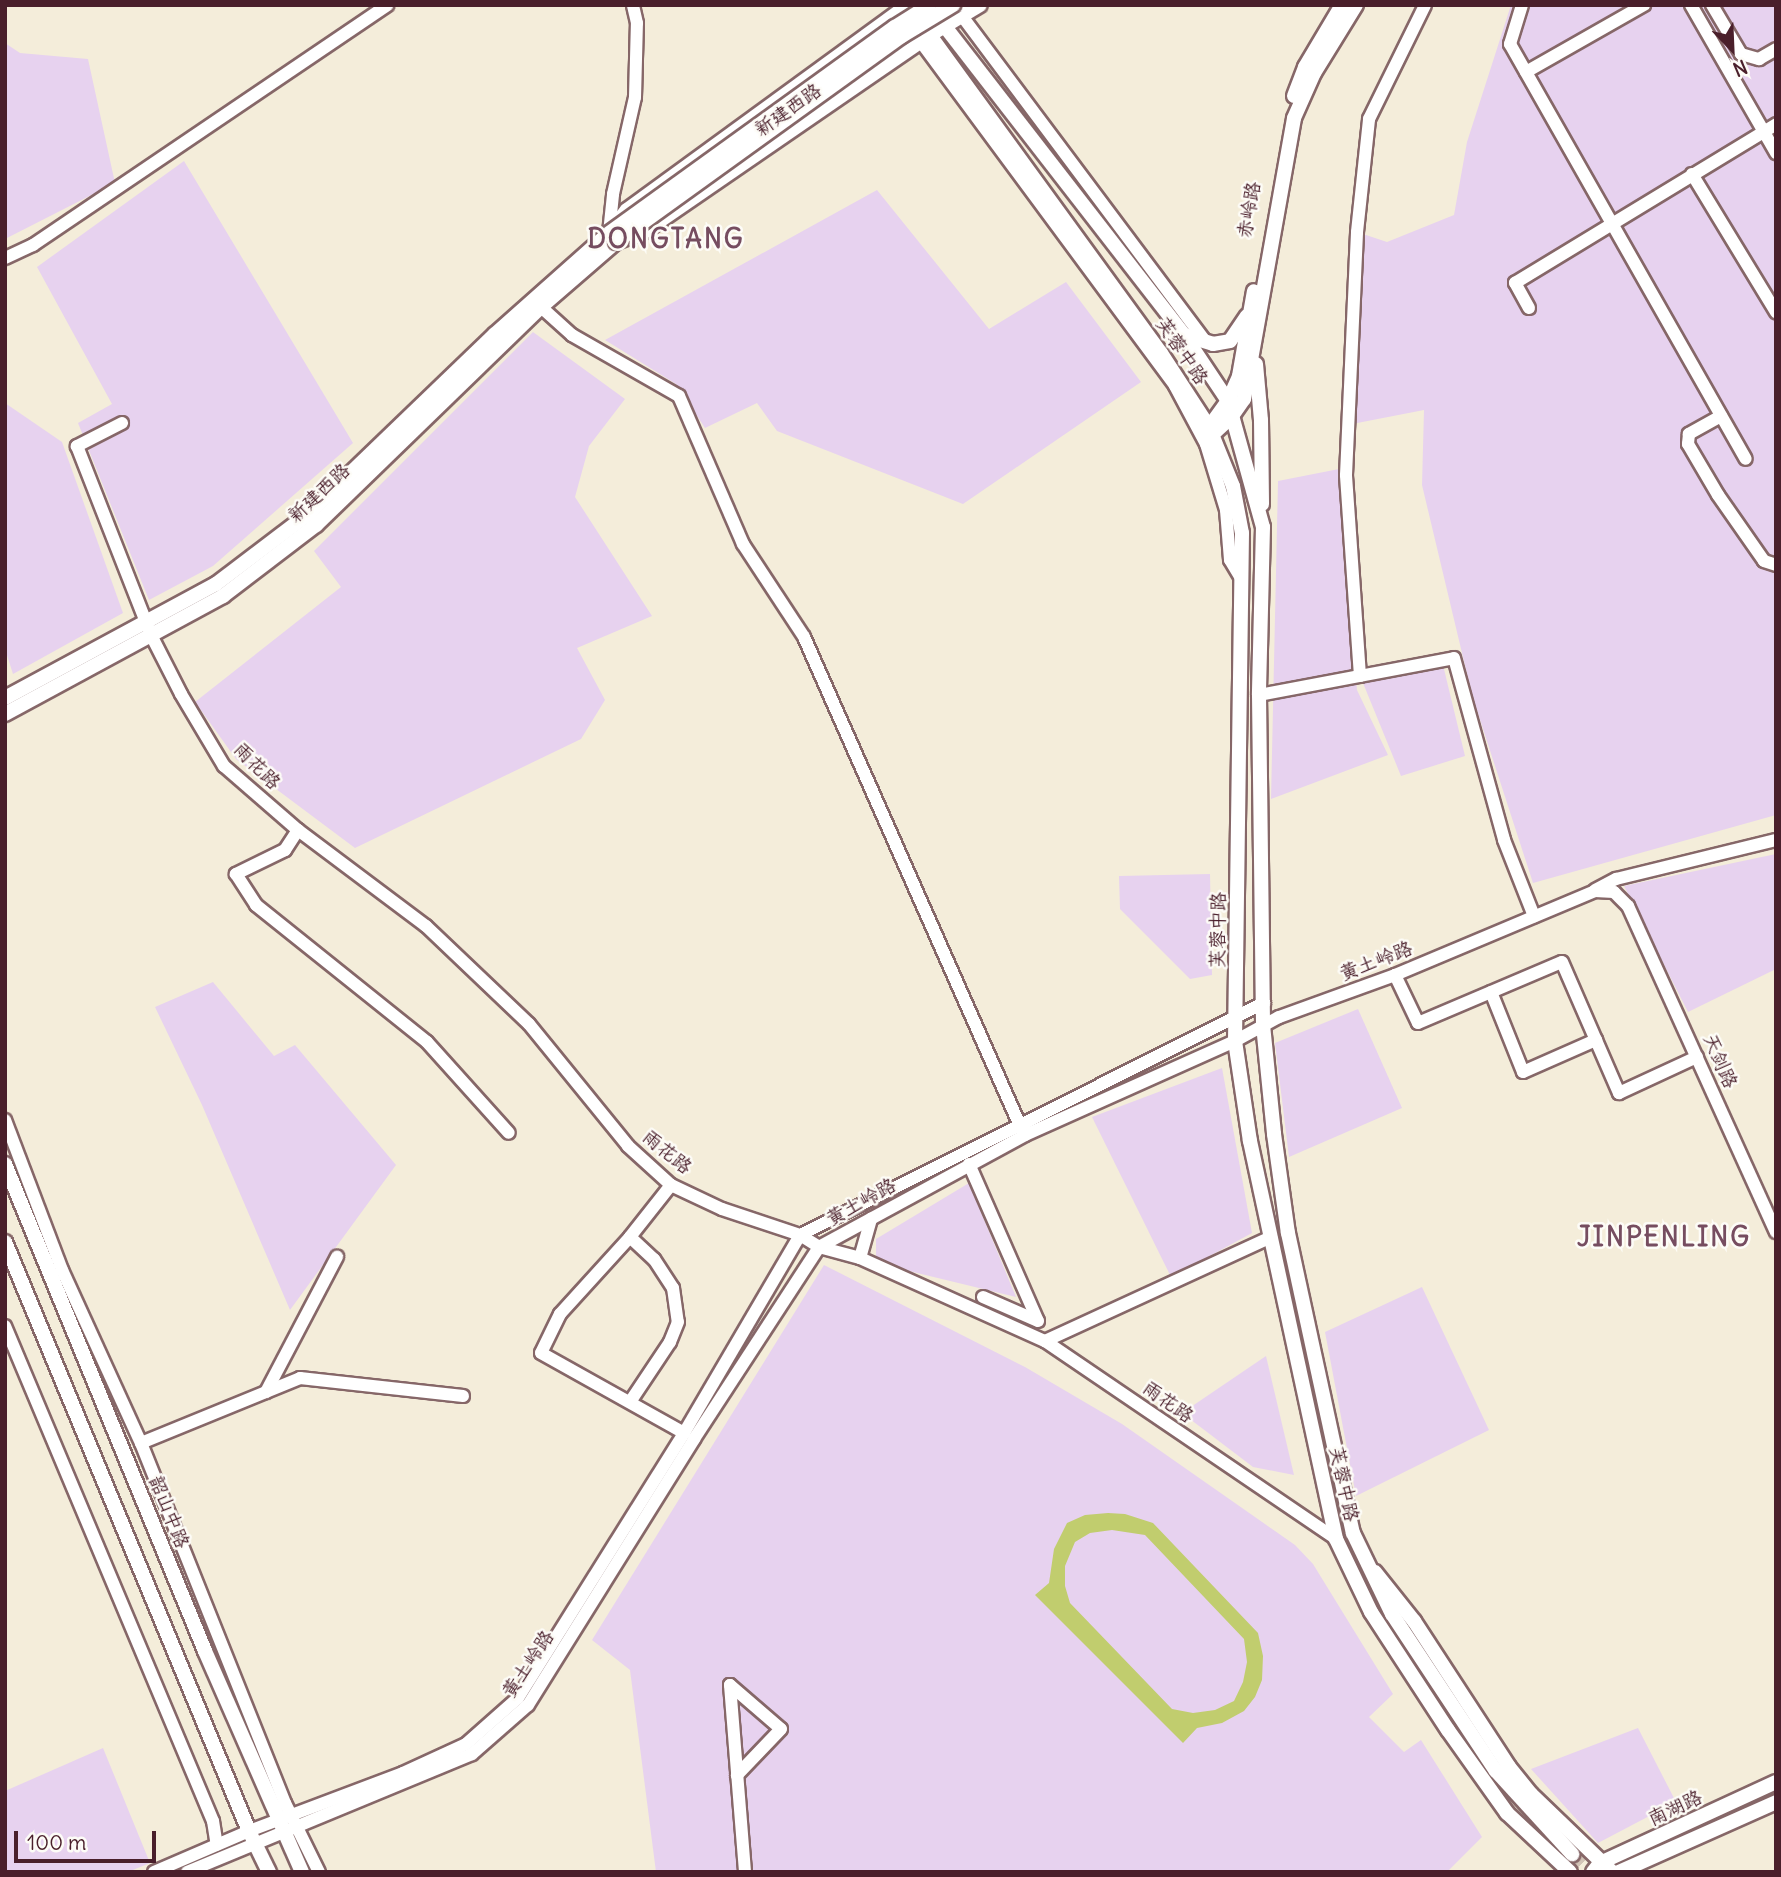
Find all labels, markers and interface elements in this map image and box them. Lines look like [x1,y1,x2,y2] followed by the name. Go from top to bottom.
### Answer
[1697,14,1767,84] north arrow
[1729,55,1751,82] text: N
[750,79,826,141] street label: 新建西路
[1233,180,1265,240] street label: 赤岭路
[588,223,744,255] district label: DONGTANG
[1151,313,1213,389] street label: 芙蓉中路
[283,459,355,527] street label: 新建西路
[229,738,285,794] street label: 雨花路
[1206,892,1230,968] street label: 芙蓉中路
[1336,937,1416,985] street label: 黄土岭路
[1698,1030,1742,1092] street label: 天剑路
[638,1125,696,1179] street label: 雨花路
[822,1174,900,1230] street label: 黄土岭路
[1578,1221,1750,1253] district label: JINPENLING
[1138,1376,1198,1428] street label: 雨花路
[1325,1444,1363,1524] street label: 芙蓉中路
[144,1472,194,1552] street label: 韶山中路
[497,1626,559,1702] street label: 黄土岭路
[1644,1786,1706,1830] street label: 南湖路
[18,1818,159,1862] scale bar
[27,1829,86,1856] text: 100 m

